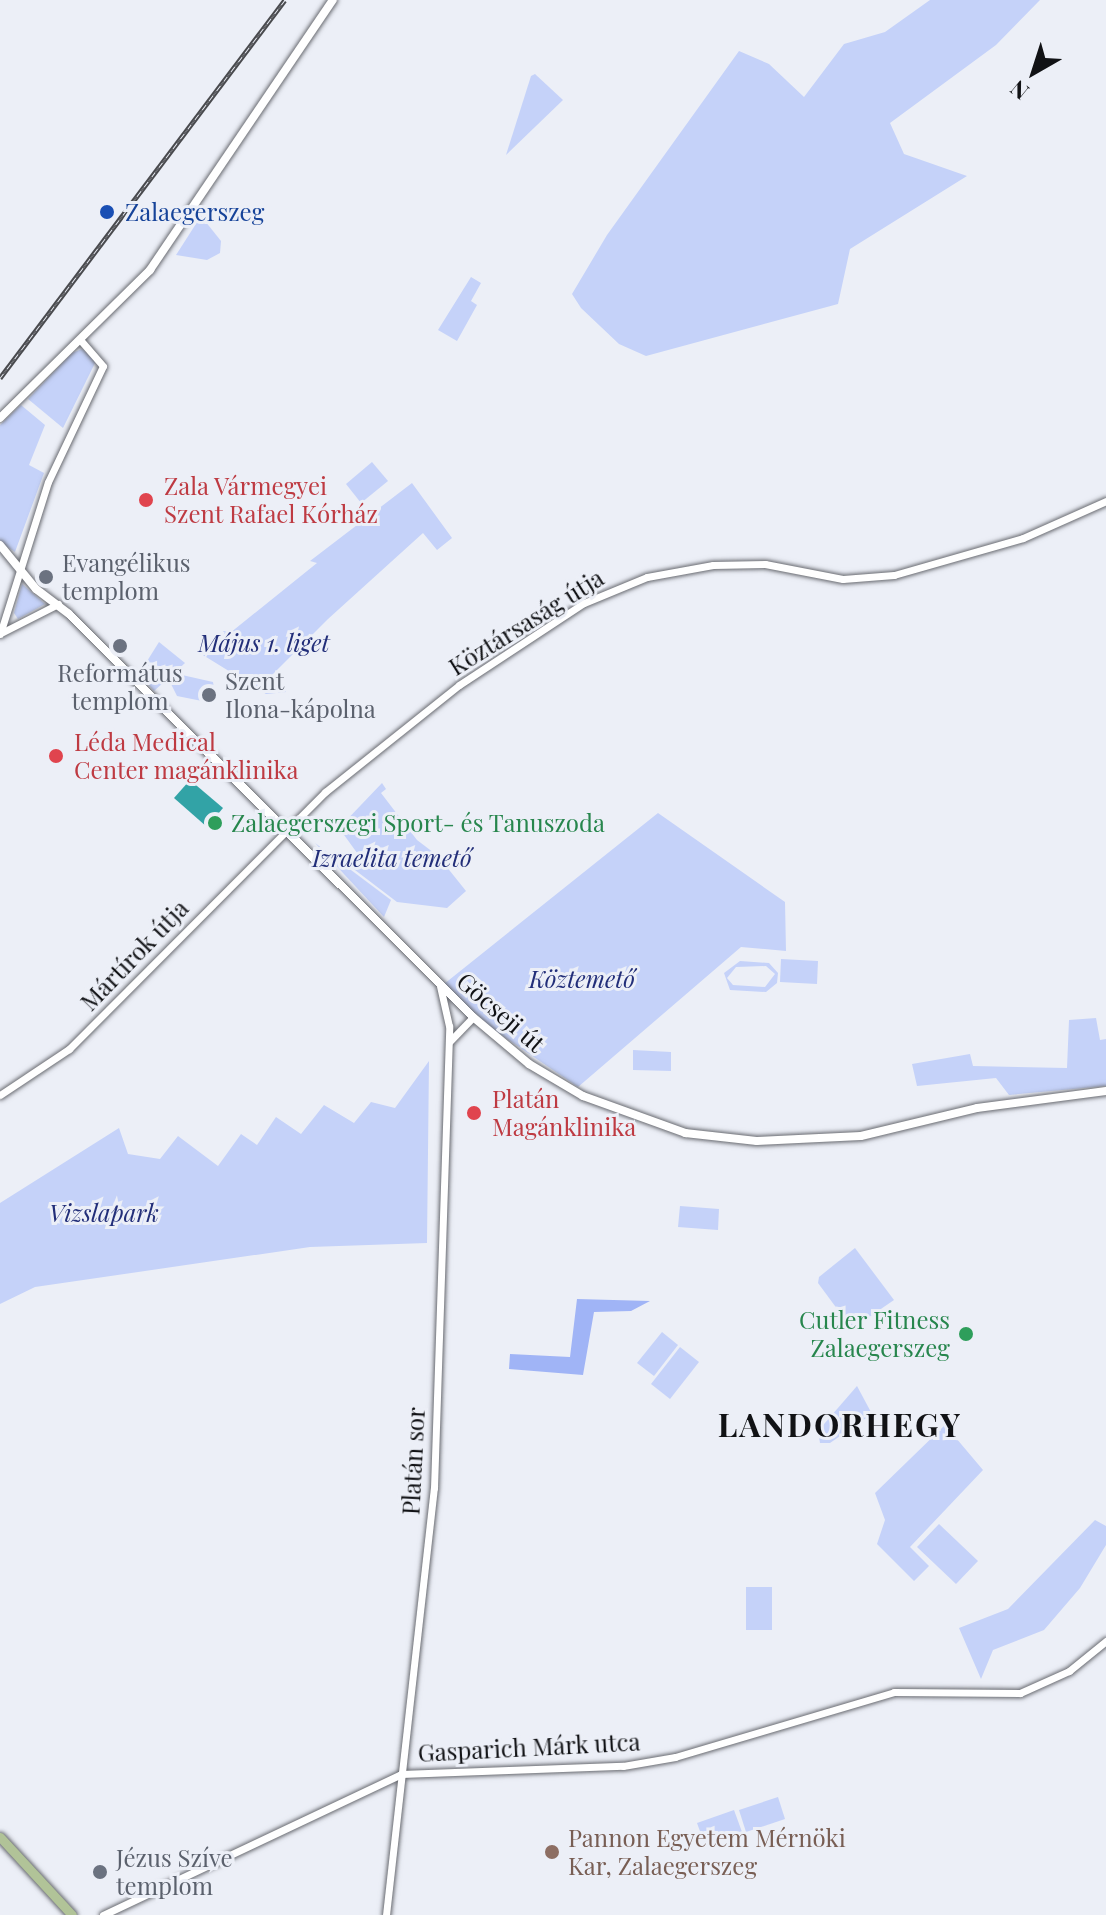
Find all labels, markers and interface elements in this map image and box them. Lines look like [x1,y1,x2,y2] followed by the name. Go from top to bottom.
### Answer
[994,32,1074,112] north arrow
[1003,74,1035,107] text: N
[125,198,264,226] place label: Zalaegerszeg
[96,201,118,223] marker: Zalaegerszeg
[164,472,378,528] place label: Zala Vármegyei Szent Rafael Kórház
[135,489,157,511] marker: Zala Vármegyei Szent Rafael Kórház
[62,549,191,605] place label: Evangélikus templom
[443,563,609,681] street label: Köztársaság útja
[37,568,55,586] marker: Evangélikus templom
[198,629,330,657] park label: Május 1. liget
[111,637,129,655] marker: Református templom
[57,659,183,715] place label: Református templom
[225,667,376,723] place label: Szent Ilona-kápolna
[200,686,218,704] marker: Szent Ilona-kápolna
[74,728,299,784] place label: Léda Medical Center magánklinika
[45,745,67,767] marker: Léda Medical Center magánklinika
[231,809,605,837] place label: Zalaegerszegi Sport- és Tanuszoda
[206,814,224,832] marker: Zalaegerszegi Sport- és Tanuszoda
[312,844,472,872] park label: Izraelita temető
[74,894,194,1016] street label: Mártírok útja
[529,965,635,993] park label: Köztemető
[451,966,551,1058] street label: Göcseji út
[492,1085,636,1141] place label: Platán Magánklinika
[463,1102,485,1124] marker: Platán Magánklinika
[49,1199,159,1227] park label: Vizslapark
[799,1306,950,1362] place label: Cutler Fitness Zalaegerszeg
[957,1325,975,1343] marker: Cutler Fitness Zalaegerszeg
[718,1405,962,1443] district label: LANDORHEGY
[396,1406,430,1516] street label: Platán sor
[417,1727,641,1767] street label: Gasparich Márk utca
[568,1824,846,1880] place label: Pannon Egyetem Mérnöki Kar, Zalaegerszeg
[543,1843,561,1861] marker: Pannon Egyetem Mérnöki Kar, Zalaegerszeg
[116,1844,233,1900] place label: Jézus Szíve templom
[91,1863,109,1881] marker: Jézus Szíve templom

